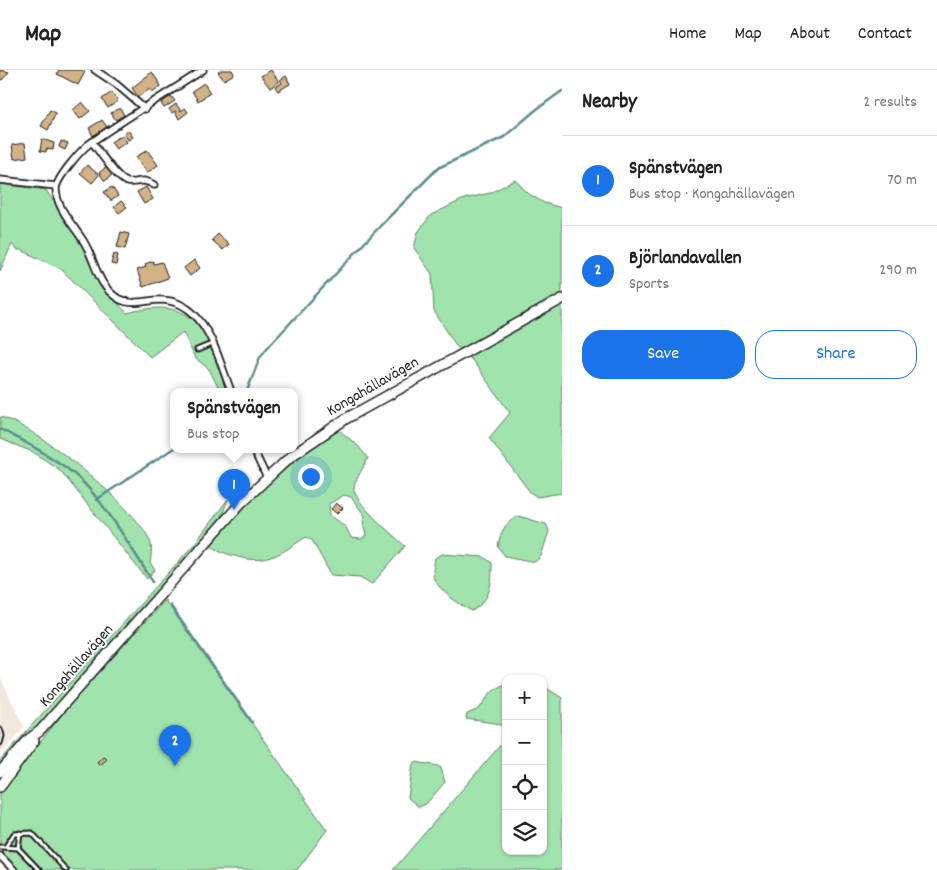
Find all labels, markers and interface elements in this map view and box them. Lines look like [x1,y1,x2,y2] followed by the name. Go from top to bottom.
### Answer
[25,18,61,52] text: Map
[669,22,706,47] text: Home
[734,22,762,47] text: Map
[790,22,830,47] text: About
[858,22,912,47] text: Contact
[582,88,637,118] text: Nearby
[863,91,917,114] text: 2 results
[629,156,722,183] text: Spänstvägen
[596,169,600,192] text: 1
[887,169,917,192] text: 70 m
[629,183,795,206] text: Bus stop · Kongahällavägen
[629,246,742,273] text: Björlandavallen
[595,259,602,282] text: 2
[879,259,917,282] text: 290 m
[629,273,669,296] text: Sports
[582,330,745,379] button: Save
[755,330,917,379] button: Share
[323,351,423,423] street label: Kongahällavägen
[170,388,298,453] popup
[187,396,281,423] text: Spänstvägen
[187,423,239,446] text: Bus stop
[298,464,324,490] your location
[218,469,250,510] pin: 1
[35,620,119,712] street label: Kongahällavägen
[502,675,547,855] map controls
[502,675,547,720] button: +
[502,720,547,765] button: −
[159,725,191,766] pin: 2
[502,765,547,810] button: locate
[502,810,547,855] button: layers

